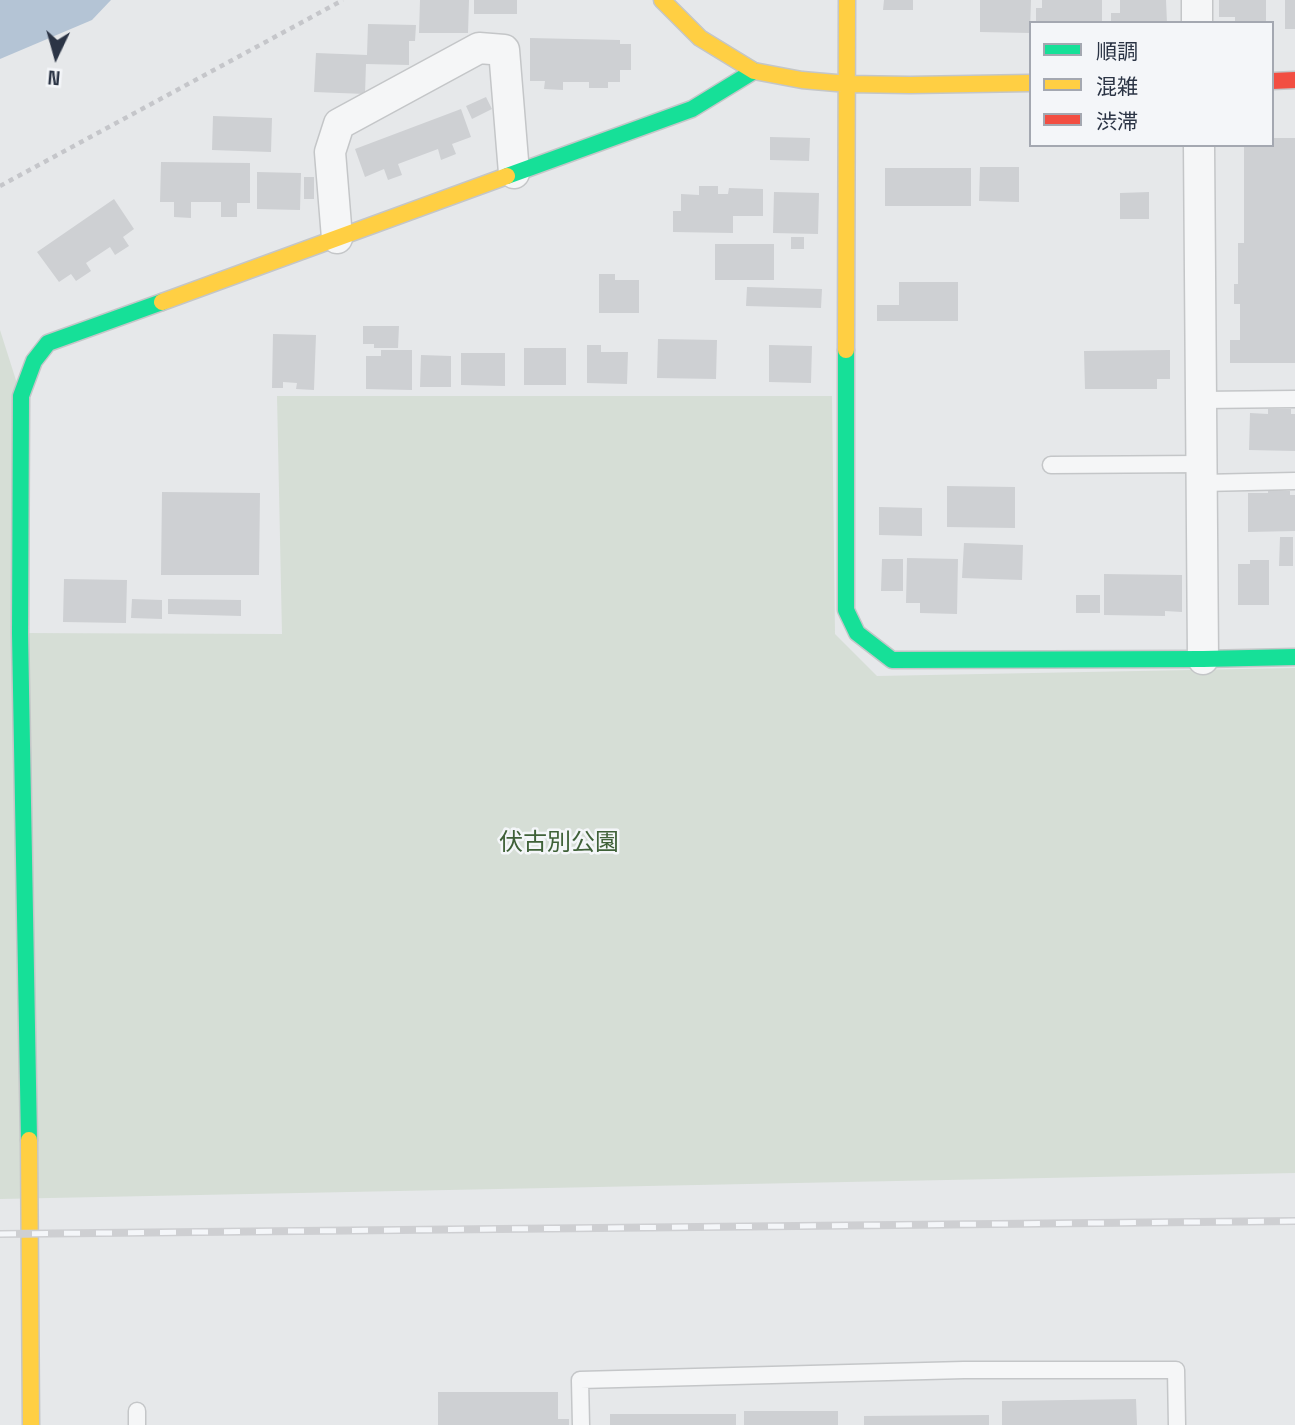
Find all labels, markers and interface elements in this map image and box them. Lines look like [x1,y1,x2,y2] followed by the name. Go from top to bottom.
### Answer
[21,21,91,91] north arrow
[1029,21,1274,147] legend
[1096,38,1138,65] text: 順調
[47,64,62,90] text: N
[1096,73,1138,100] text: 混雑
[1096,108,1138,135] text: 渋滞
[499,829,619,857] park label: 伏古別公園

